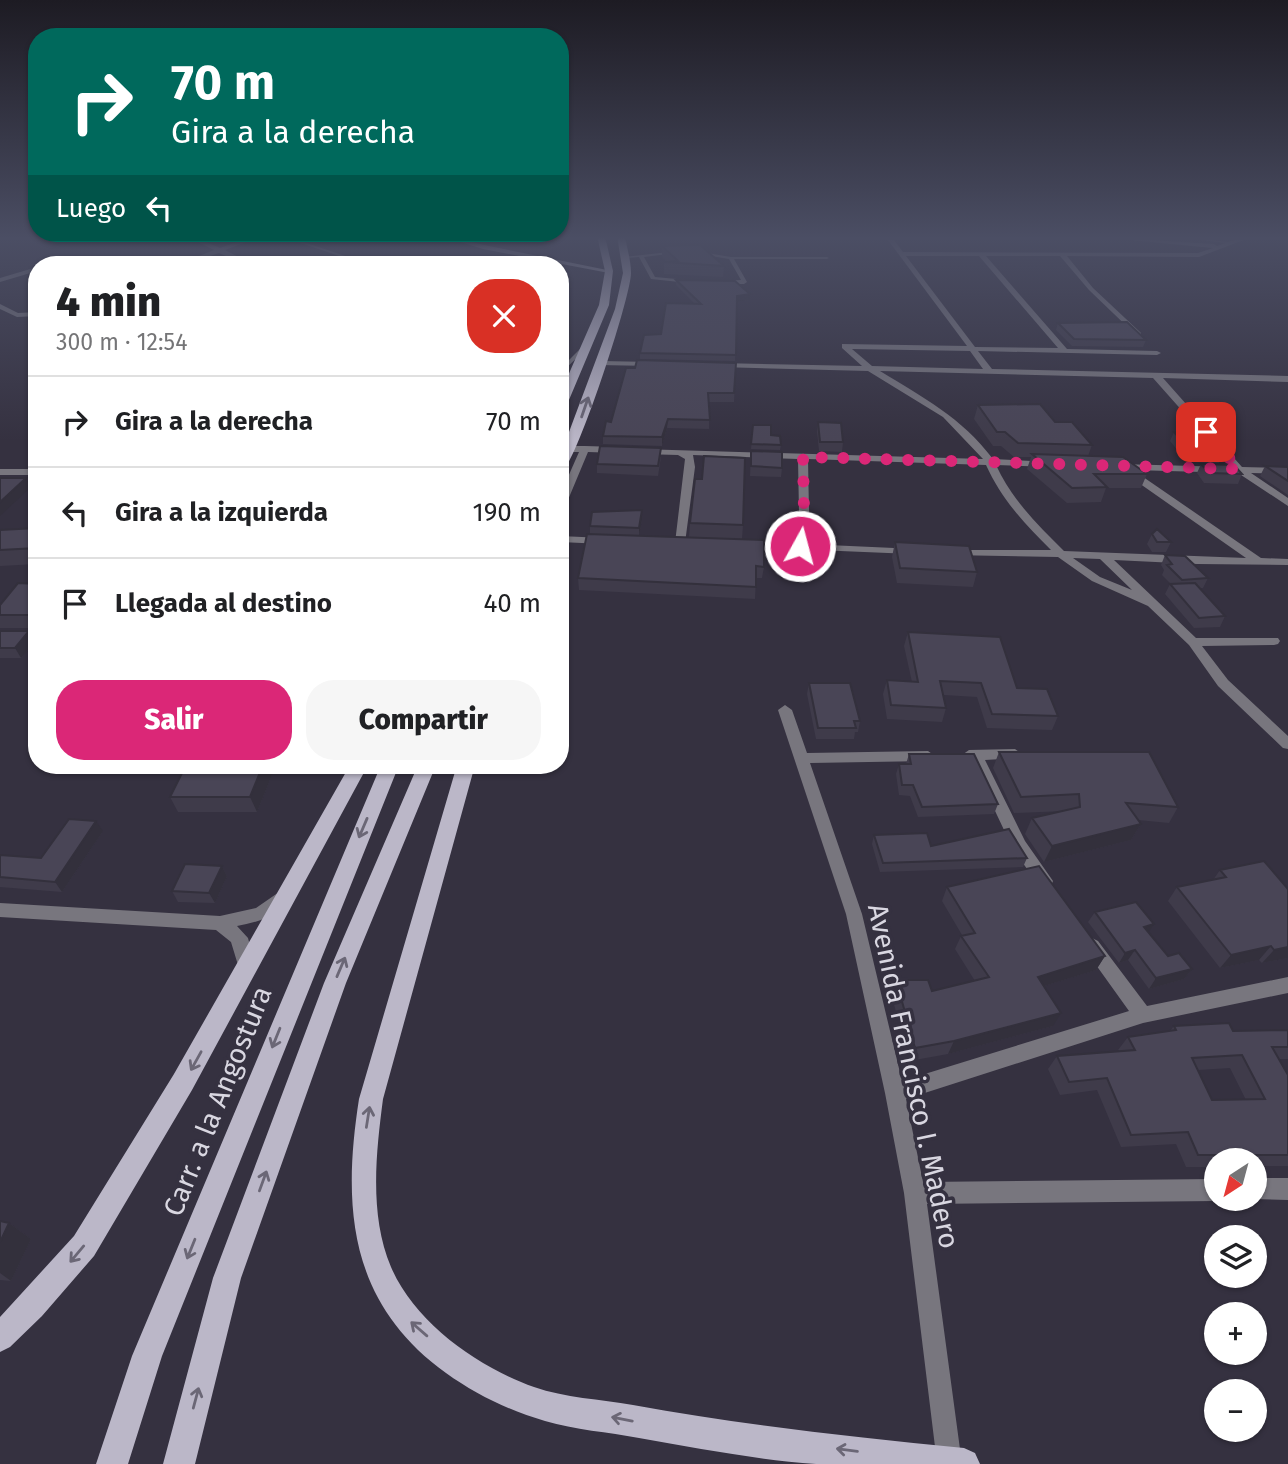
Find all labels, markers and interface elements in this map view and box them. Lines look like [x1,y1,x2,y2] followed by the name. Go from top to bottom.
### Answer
[171,53,275,112] text: 70 m
[56,56,147,147] icon: right
[171,113,415,151] text: Gira a la derecha
[140,189,178,227] icon: left
[56,193,126,224] text: Luego
[56,277,161,327] text: 4 min
[467,279,541,353] button: close
[56,328,187,356] text: 300 m · 12:54
[579,396,592,418] one-way arrow
[1176,402,1236,462] pin
[56,403,94,441] icon: right
[115,406,313,437] text: Gira a la derecha
[486,406,541,437] text: 70 m
[1187,413,1225,451] icon: arrive
[56,494,94,532] icon: left
[115,497,328,528] text: Gira a la izquierda
[472,497,541,528] text: 190 m
[763,509,837,583] position arrow
[56,585,94,623] icon: arrive
[115,588,332,619] text: Llegada al destino
[483,588,541,619] text: 40 m
[56,680,292,760] button: Salir
[306,680,541,760] button: Compartir
[356,816,369,838] one-way arrow
[861,901,966,1251] street label: Avenida Francisco I. Madero
[336,957,349,979] one-way arrow
[156,981,279,1221] street label: Carr. a la Angostura
[269,1027,282,1048] one-way arrow
[189,1050,203,1070] one-way arrow
[362,1106,375,1129] one-way arrow
[1204,1148,1267,1211] north arrow
[1204,1148,1267,1442] map controls
[257,1170,270,1192] one-way arrow
[1204,1225,1267,1288] button: layers
[183,1237,196,1259] one-way arrow
[69,1245,85,1263] one-way arrow
[1204,1302,1267,1365] button: +
[410,1322,428,1338] one-way arrow
[1204,1379,1267,1442] button: −
[190,1387,203,1410] one-way arrow
[611,1412,634,1426] one-way arrow
[836,1444,859,1457] one-way arrow

